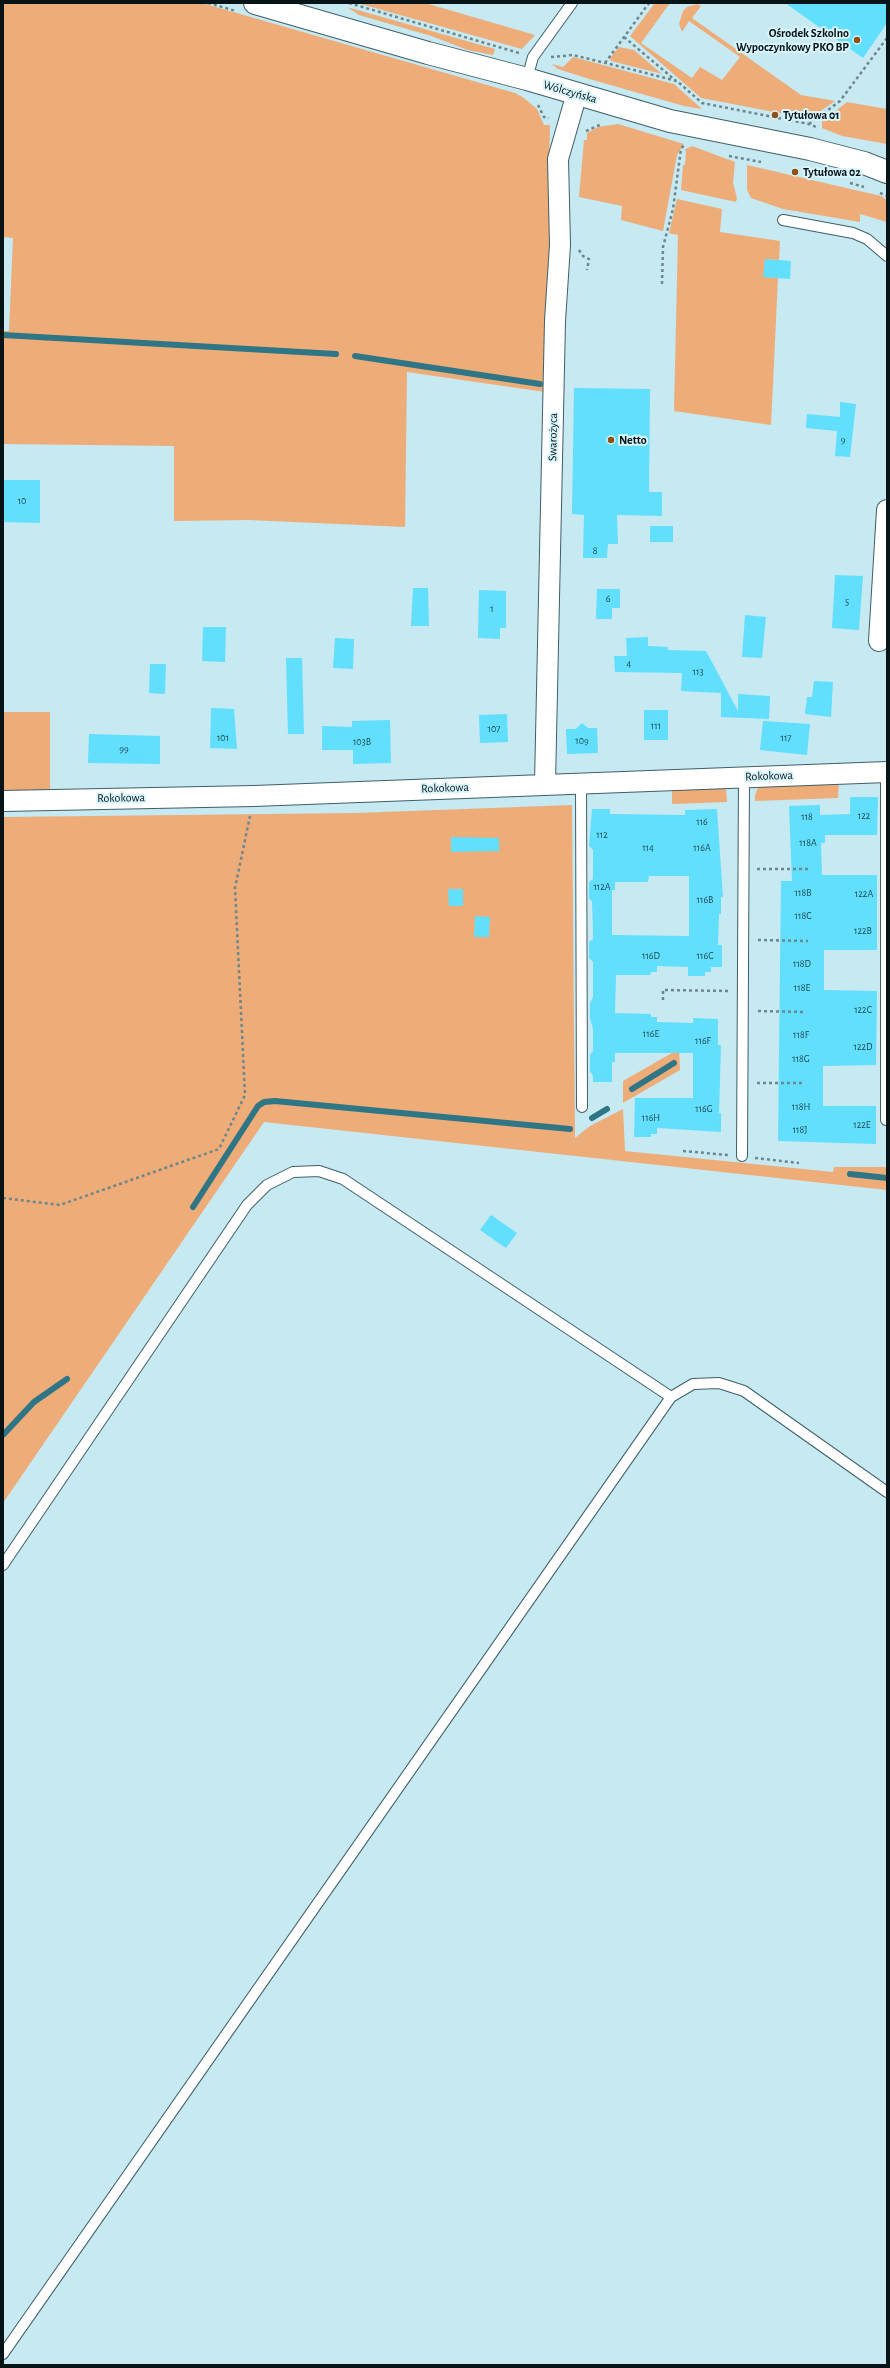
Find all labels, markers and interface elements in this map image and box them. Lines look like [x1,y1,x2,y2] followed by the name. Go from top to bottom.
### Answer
[736,26,849,54] place label: Ośrodek Szkolno Wypoczynkowy PKO BP
[852,35,862,45] marker: Ośrodek Szkolno Wypoczynkowy PKO BP
[542,77,598,107] street label: Wólczyńska
[783,108,840,122] place label: Tytułowa 01
[770,110,780,120] marker: Tytułowa 01
[803,165,861,179] place label: Tytułowa 02
[790,167,800,177] marker: Tytułowa 02
[545,413,561,461] street label: Swarożyca
[619,433,647,447] place label: Netto
[841,434,845,446] house number: 9
[606,435,616,445] marker: Netto
[18,495,26,507] house number: 10
[593,545,597,557] house number: 8
[606,593,610,605] house number: 6
[845,596,849,608] house number: 5
[490,603,494,615] house number: 1
[627,658,631,670] house number: 4
[693,666,703,678] house number: 113
[651,720,661,732] house number: 111
[488,723,500,735] house number: 107
[217,732,229,744] house number: 101
[780,732,792,744] house number: 117
[575,735,589,747] house number: 109
[353,736,371,748] house number: 103B
[119,743,129,755] house number: 99
[745,768,793,784] street label: Rokokowa
[421,780,469,796] street label: Rokokowa
[97,790,145,806] street label: Rokokowa
[858,810,870,822] house number: 122
[801,811,813,823] house number: 118
[696,816,708,828] house number: 116
[596,829,608,841] house number: 112
[799,837,817,849] house number: 118A
[642,842,654,854] house number: 114
[693,842,711,854] house number: 116A
[593,881,611,893] house number: 112A
[795,887,811,899] house number: 118B
[855,888,873,900] house number: 122A
[697,894,713,906] house number: 116B
[795,910,811,922] house number: 118C
[854,925,872,937] house number: 122B
[642,950,660,962] house number: 116D
[697,950,713,962] house number: 116C
[793,958,811,970] house number: 118D
[794,982,810,994] house number: 118E
[854,1004,872,1016] house number: 122C
[643,1028,659,1040] house number: 116E
[793,1029,809,1041] house number: 118F
[695,1035,711,1047] house number: 116F
[854,1041,872,1053] house number: 122D
[792,1053,810,1065] house number: 118G
[792,1101,810,1113] house number: 118H
[695,1103,713,1115] house number: 116G
[642,1112,660,1124] house number: 116H
[853,1119,871,1131] house number: 122E
[793,1124,807,1136] house number: 118J

